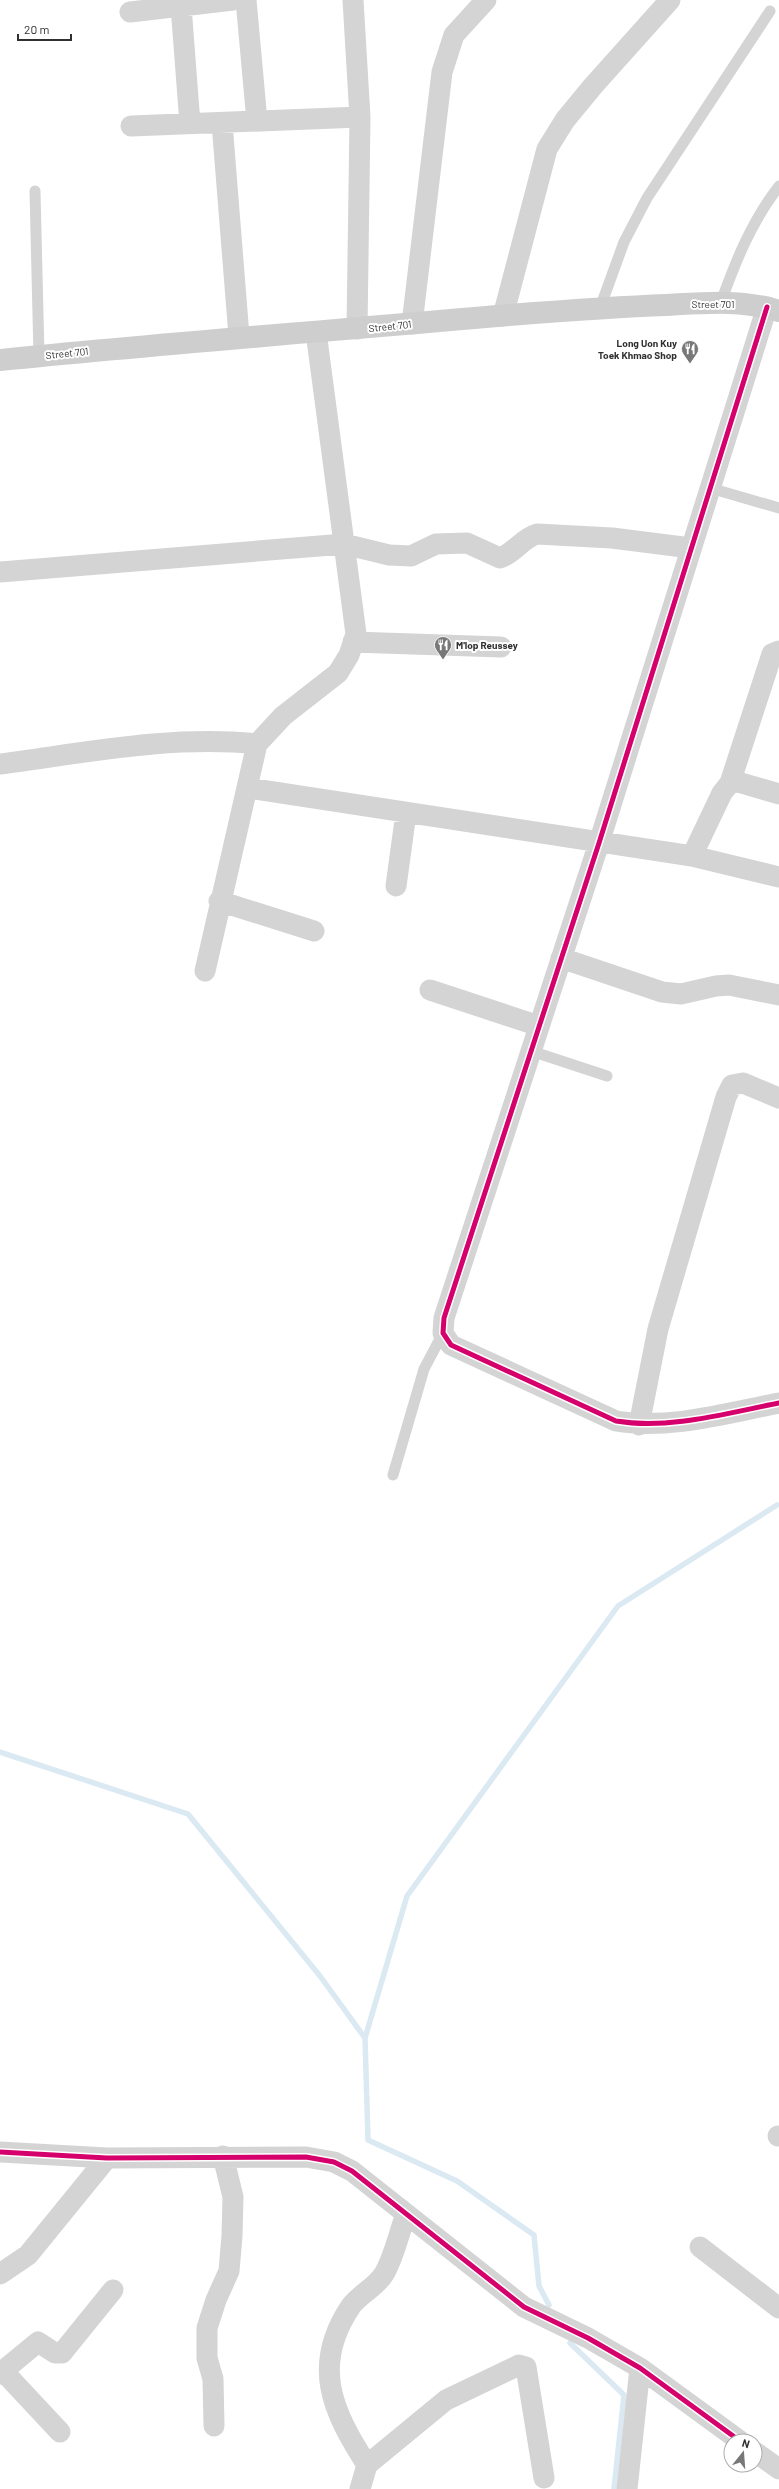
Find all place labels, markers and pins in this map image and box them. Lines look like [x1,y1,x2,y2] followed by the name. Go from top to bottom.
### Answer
[598,337,677,361] place label: Long Uon Kuy Toek Khmao Shop
[680,339,700,364] restaurant icon: Long Uon Kuy Toek Khmao Shop
[433,635,453,660] restaurant icon: M'lop Reussey
[456,639,518,651] place label: M'lop Reussey

